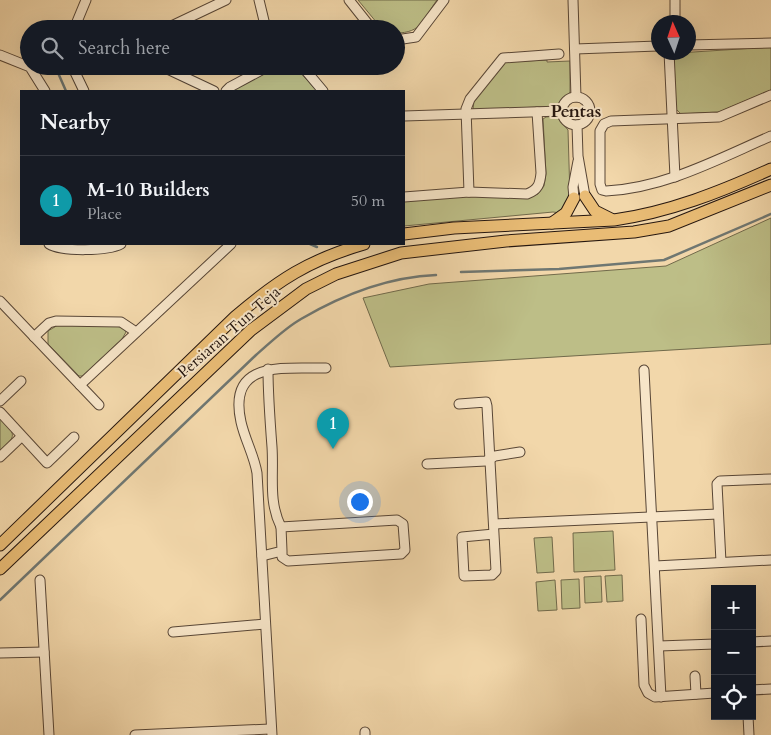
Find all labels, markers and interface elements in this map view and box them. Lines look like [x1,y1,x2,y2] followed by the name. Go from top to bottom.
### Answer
[651,15,696,60] north arrow
[20,20,405,75] search box
[38,34,66,62] icon: search
[78,35,170,61] text: Search here
[551,99,602,124] district label: Pentas
[40,108,111,137] text: Nearby
[87,177,210,203] text: M-10 Builders
[52,190,60,212] text: 1
[351,190,385,212] text: 50 m
[87,203,122,225] text: Place
[173,281,285,383] street label: Persiaran Tun Teja
[317,408,349,449] pin: 1
[347,489,373,515] your location
[711,585,756,720] map controls
[711,585,756,630] button: +
[711,630,756,675] button: −
[711,675,756,720] button: locate

